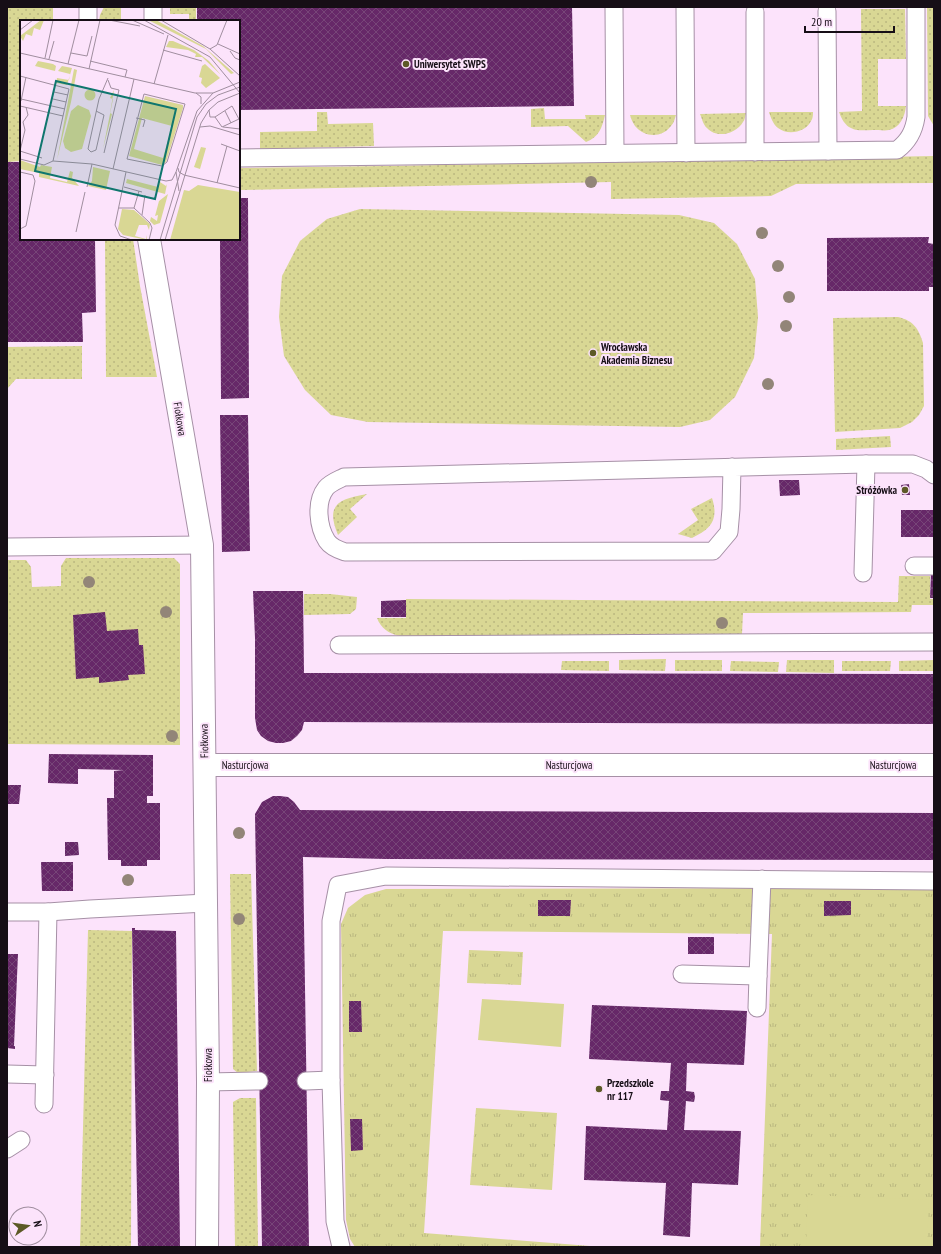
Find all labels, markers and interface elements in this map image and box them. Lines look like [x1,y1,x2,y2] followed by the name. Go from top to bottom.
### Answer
[805,8,894,34] scale bar
[811,14,832,29] text: 20 m
[20,20,240,240] inset map
[414,57,486,71] place label: Uniwersytet SWPS
[401,59,411,69] marker: Uniwersytet SWPS
[600,340,672,367] place label: Wrocławska Akademia Biznesu
[588,348,598,358] marker: Wrocławska Akademia Biznesu
[170,401,190,437] street label: Fiołkowa
[856,483,897,497] place label: Stróżówka
[900,485,910,495] marker: Stróżówka
[197,724,211,758] street label: Fiołkowa
[222,758,268,772] street label: Nasturcjowa
[546,758,592,772] street label: Nasturcjowa
[870,758,916,772] street label: Nasturcjowa
[201,1048,215,1082] street label: Fiołkowa
[607,1076,654,1103] place label: Przedszkole nr 117
[594,1084,604,1094] marker: Przedszkole nr 117
[8,1206,48,1246] north arrow
[30,1219,45,1228] text: N

